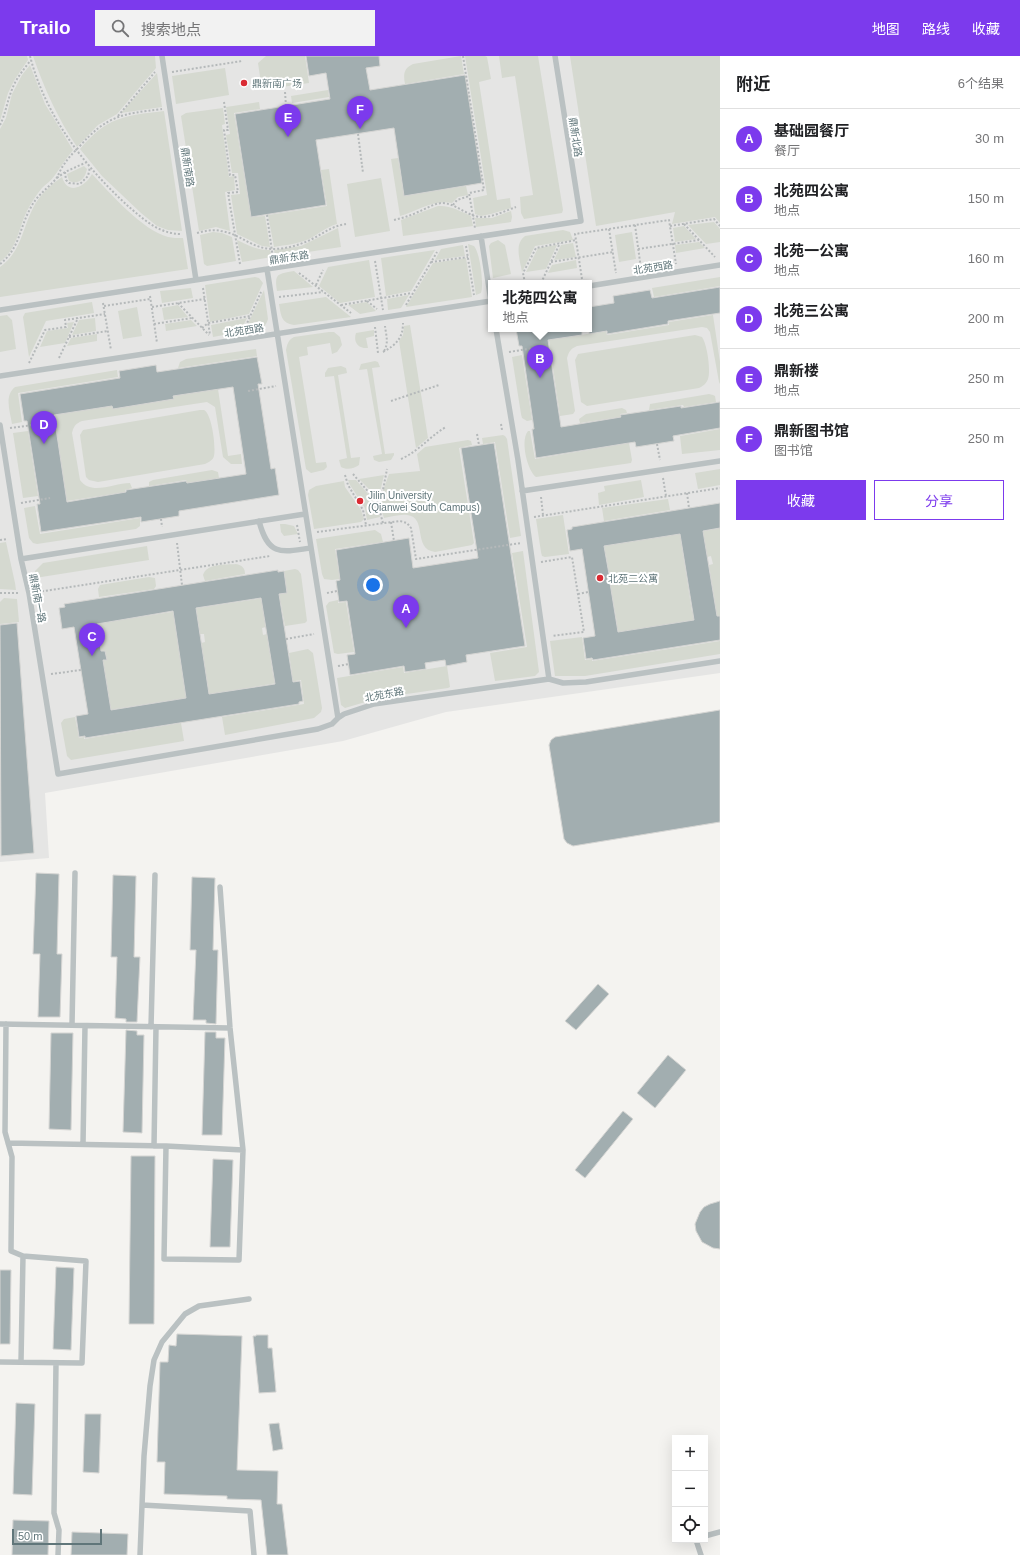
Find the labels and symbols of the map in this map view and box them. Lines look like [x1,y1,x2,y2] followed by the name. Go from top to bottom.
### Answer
[239,78,249,88] marker: 鼎新南广场
[252,78,302,89] place label: 鼎新南广场
[347,96,373,129] pin: F
[275,104,301,137] pin: E
[567,116,584,158] street label: 鼎新北路
[179,146,196,188] street label: 鼎新南路
[268,249,310,266] street label: 鼎新东路
[632,259,674,276] street label: 北苑西路
[223,322,265,339] street label: 北苑西路
[527,345,553,378] pin: B
[31,411,57,444] pin: D
[368,490,480,513] place label: Jilin University (Qianwei South Campus)
[355,496,365,506] marker: Jilin University (Qianwei South Campus)
[27,573,48,624] street label: 鼎新南一路
[595,573,605,583] marker: 北苑二公寓
[608,573,658,584] place label: 北苑二公寓
[363,575,383,595] your location
[393,595,419,628] pin: A
[79,623,105,656] pin: C
[363,685,405,704] street label: 北苑东路
[12,1527,102,1546] scale bar

